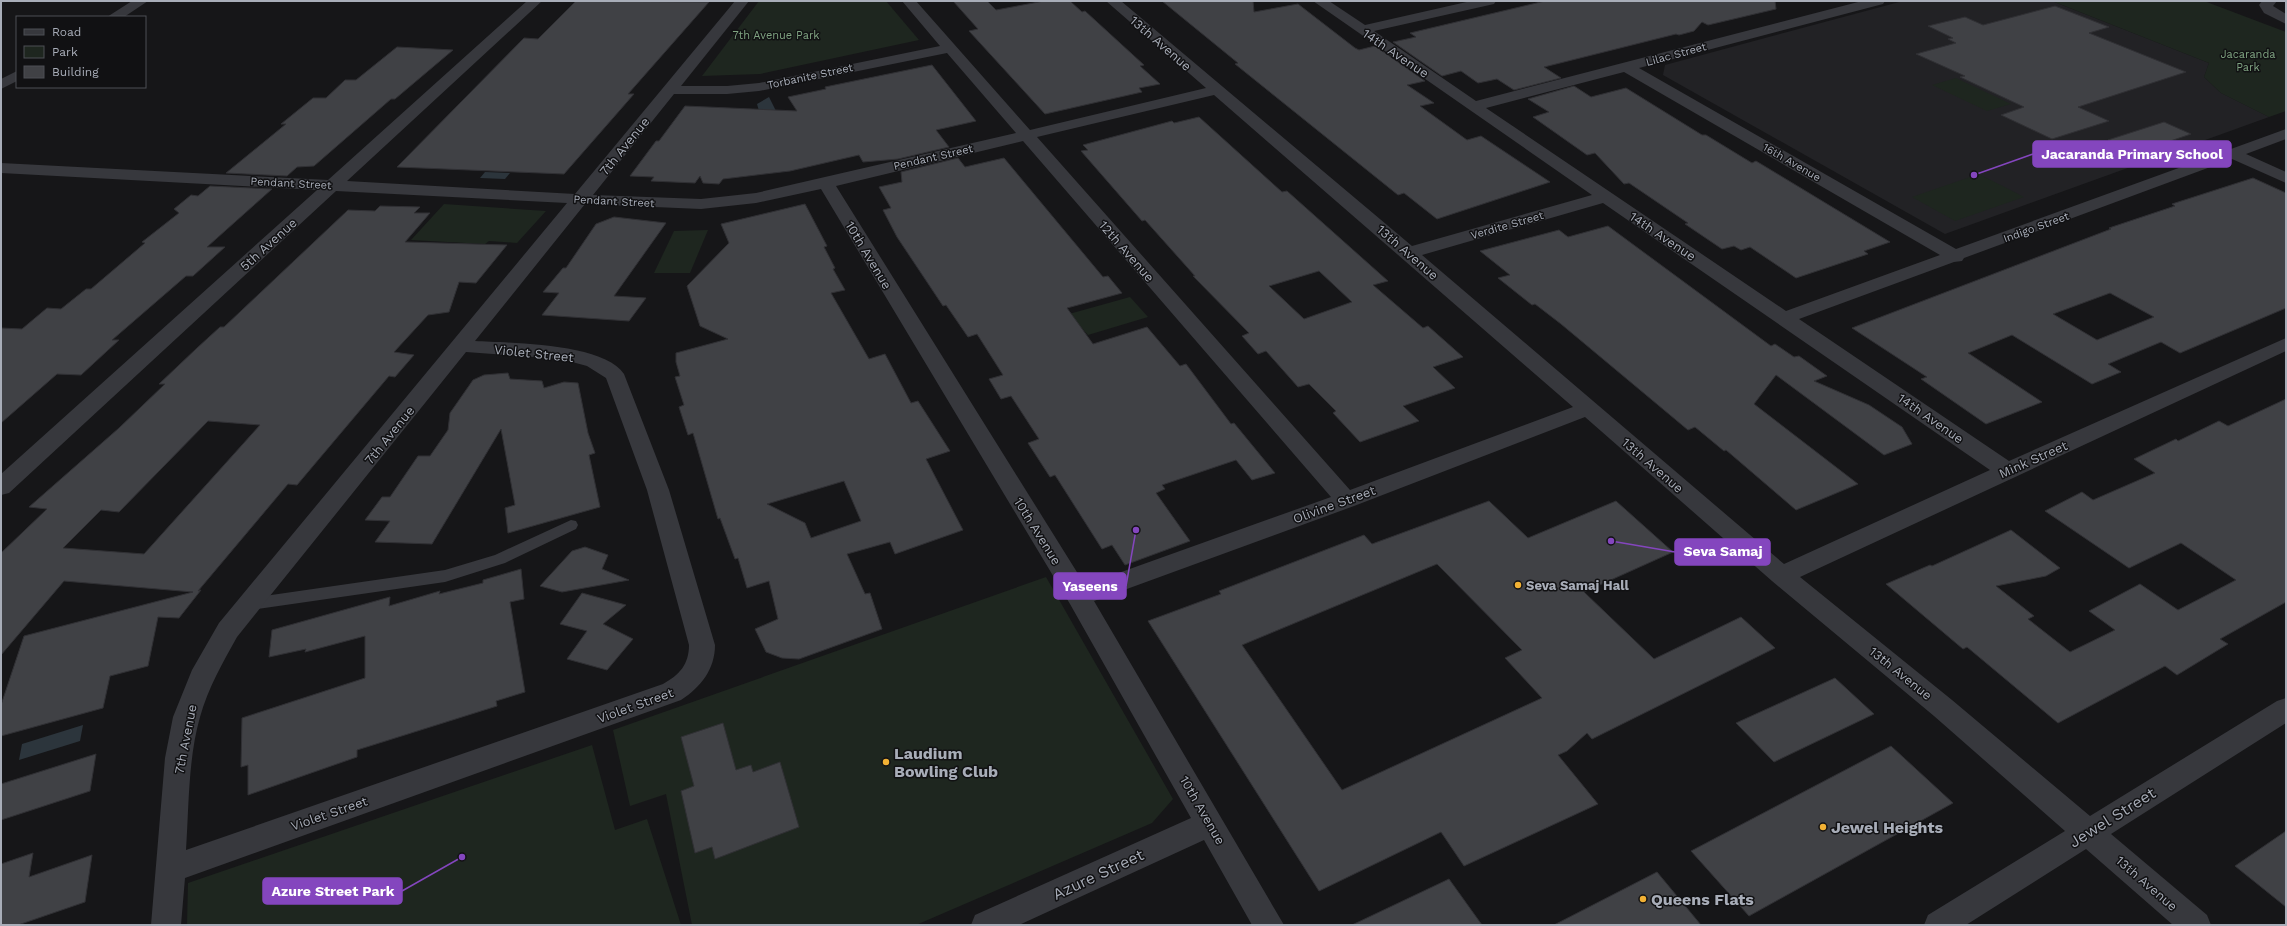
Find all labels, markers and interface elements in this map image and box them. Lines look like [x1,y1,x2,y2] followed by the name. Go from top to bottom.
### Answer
[1127,13,1194,74] street label: 13th Avenue
[16,16,146,88] legend
[52,25,81,39] text: Road
[1360,26,1432,81] street label: 14th Avenue
[732,29,820,42] park label: 7th Avenue Park
[1644,40,1708,69] street label: Lilac Street
[52,45,78,59] text: Park
[2220,48,2276,74] park label: Jacaranda Park
[766,61,854,92] street label: Torbanite Street
[52,65,99,79] text: Building
[596,114,652,179] street label: 7th Avenue
[1761,141,1823,184] street label: 16th Avenue
[2033,141,2231,167] callout: Jacaranda Primary School
[892,142,974,173] street label: Pendant Street
[2041,146,2223,162] text: Jacaranda Primary School
[250,175,332,192] street label: Pendant Street
[573,193,655,210] street label: Pendant Street
[1469,209,1545,242] street label: Verdite Street
[1627,209,1699,264] street label: 14th Avenue
[2001,209,2071,245] street label: Indigo Street
[237,215,300,274] street label: 5th Avenue
[1096,218,1157,285] street label: 12th Avenue
[842,219,895,292] street label: 10th Avenue
[1374,222,1441,283] street label: 13th Avenue
[493,342,575,365] street label: Violet Street
[1895,390,1966,446] street label: 14th Avenue
[361,403,417,468] street label: 7th Avenue
[1619,435,1686,496] street label: 13th Avenue
[1997,437,2070,481] street label: Mink Street
[1291,482,1378,526] street label: Olivine Street
[1011,495,1064,568] street label: 10th Avenue
[1675,539,1770,565] callout: Seva Samaj
[1683,543,1763,559] text: Seva Samaj
[1054,573,1126,599] callout: Yaseens
[1062,578,1118,594] text: Yaseens
[1526,578,1629,593] place label: Seva Samaj Hall
[1513,580,1523,590] marker: Seva Samaj Hall
[1866,644,1935,703] street label: 13th Avenue
[595,685,676,726] street label: Violet Street
[171,703,200,775] street label: 7th Avenue
[894,744,998,781] place label: Laudium Bowling Club
[881,757,891,767] marker: Laudium Bowling Club
[1177,773,1228,847] street label: 10th Avenue
[2066,783,2159,852] street label: Jewel Street
[289,793,370,834] street label: Violet Street
[1831,818,1943,837] place label: Jewel Heights
[1818,822,1828,832] marker: Jewel Heights
[1050,845,1147,904] street label: Azure Street
[2113,853,2180,914] street label: 13th Avenue
[263,878,402,904] callout: Azure Street Park
[272,883,395,899] text: Azure Street Park
[1651,890,1754,909] place label: Queens Flats
[1638,894,1648,904] marker: Queens Flats

